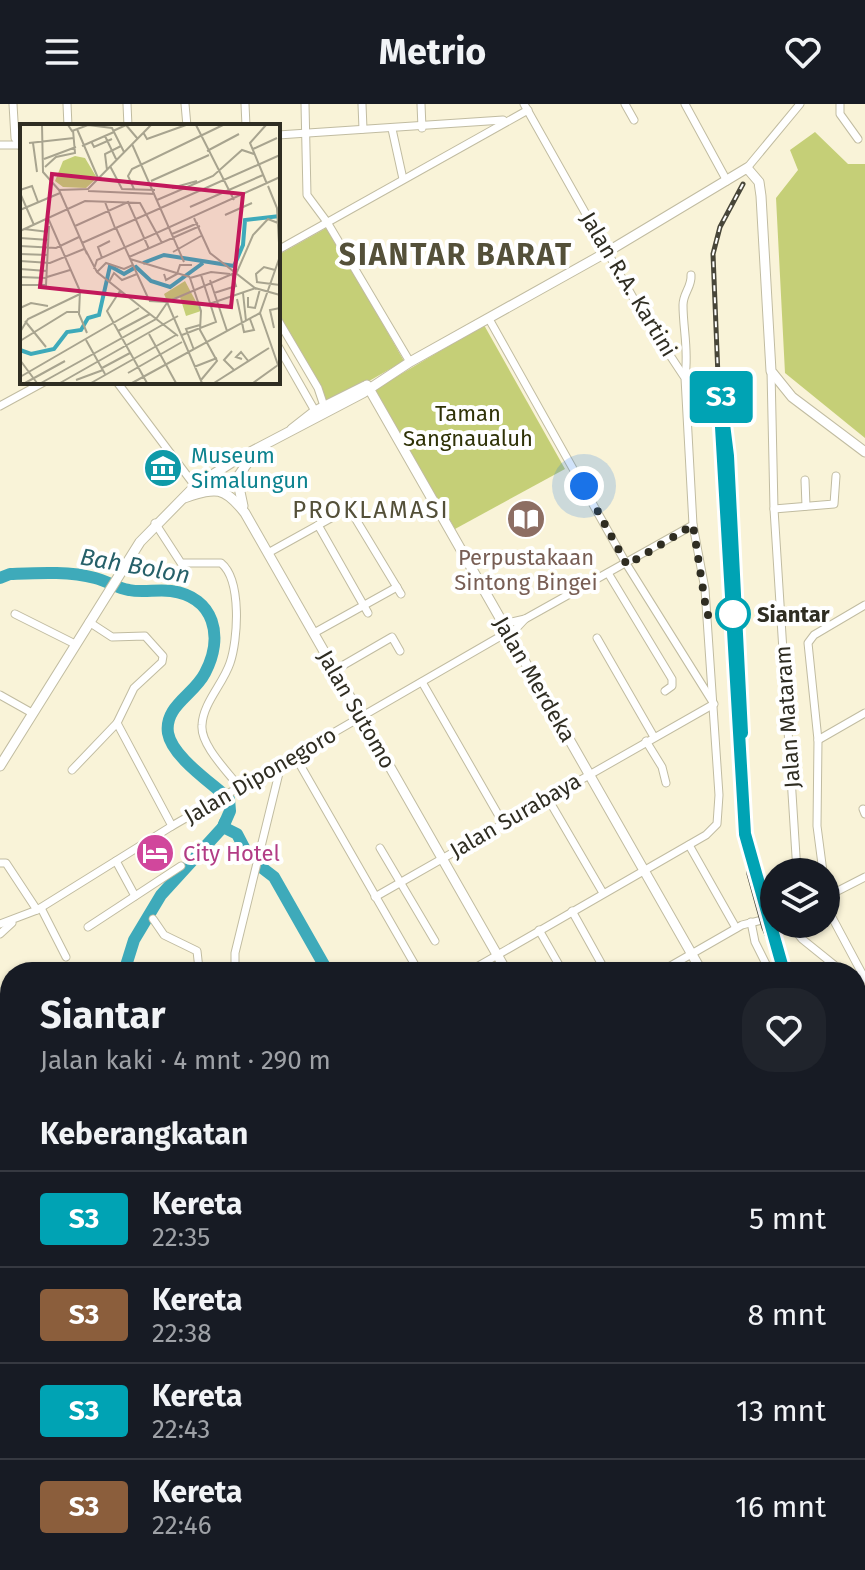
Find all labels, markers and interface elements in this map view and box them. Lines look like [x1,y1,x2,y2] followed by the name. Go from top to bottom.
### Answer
[40,30,84,74] icon: menu
[379,30,486,74] text: Metrio
[781,30,825,74] icon: heart
[20,124,280,384] inset map
[575,207,683,362] street label: Jalan R.A. Kartini
[339,237,573,273] district label: SIANTAR BARAT
[685,371,757,423] line badge: S3
[706,380,736,413] text: S3
[403,400,533,452] park label: Taman Sangnaualuh
[191,442,309,494] place label: Museum Simalungun
[142,447,184,489] museum icon: Museum Simalungun
[564,466,604,506] your location
[292,496,450,524] district label: PROKLAMASI
[505,498,547,540] library icon: Perpustakaan Sintong Bingei
[78,543,192,589] water label: Bah Bolon
[454,544,598,596] place label: Perpustakaan Sintong Bingei
[716,597,750,631] marker: Siantar
[757,601,830,628] place label: Siantar
[488,612,581,747] street label: Jalan Merdeka
[312,645,401,773] street label: Jalan Sutomo
[769,645,806,789] street label: Jalan Mataram
[179,721,341,830] street label: Jalan Diponegoro
[445,767,586,864] street label: Jalan Surabaya
[134,832,176,874] hotel icon: City Hotel
[183,840,280,867] place label: City Hotel
[760,858,840,938] map controls
[760,858,840,938] button: layers
[742,988,826,1072] button: heart
[40,992,165,1038] text: Siantar
[40,1045,331,1076] text: Jalan kaki · 4 mnt · 290 m
[40,1116,248,1152] text: Keberangkatan
[152,1186,242,1222] text: Kereta
[749,1201,826,1237] text: 5 mnt
[69,1202,99,1235] text: S3
[152,1222,210,1253] text: 22:35
[152,1282,242,1318] text: Kereta
[747,1297,826,1333] text: 8 mnt
[69,1298,99,1331] text: S3
[152,1318,212,1349] text: 22:38
[152,1378,242,1414] text: Kereta
[736,1393,826,1429] text: 13 mnt
[69,1394,99,1427] text: S3
[152,1414,210,1445] text: 22:43
[152,1474,242,1510] text: Kereta
[735,1489,826,1525] text: 16 mnt
[69,1490,99,1523] text: S3
[152,1510,212,1541] text: 22:46

